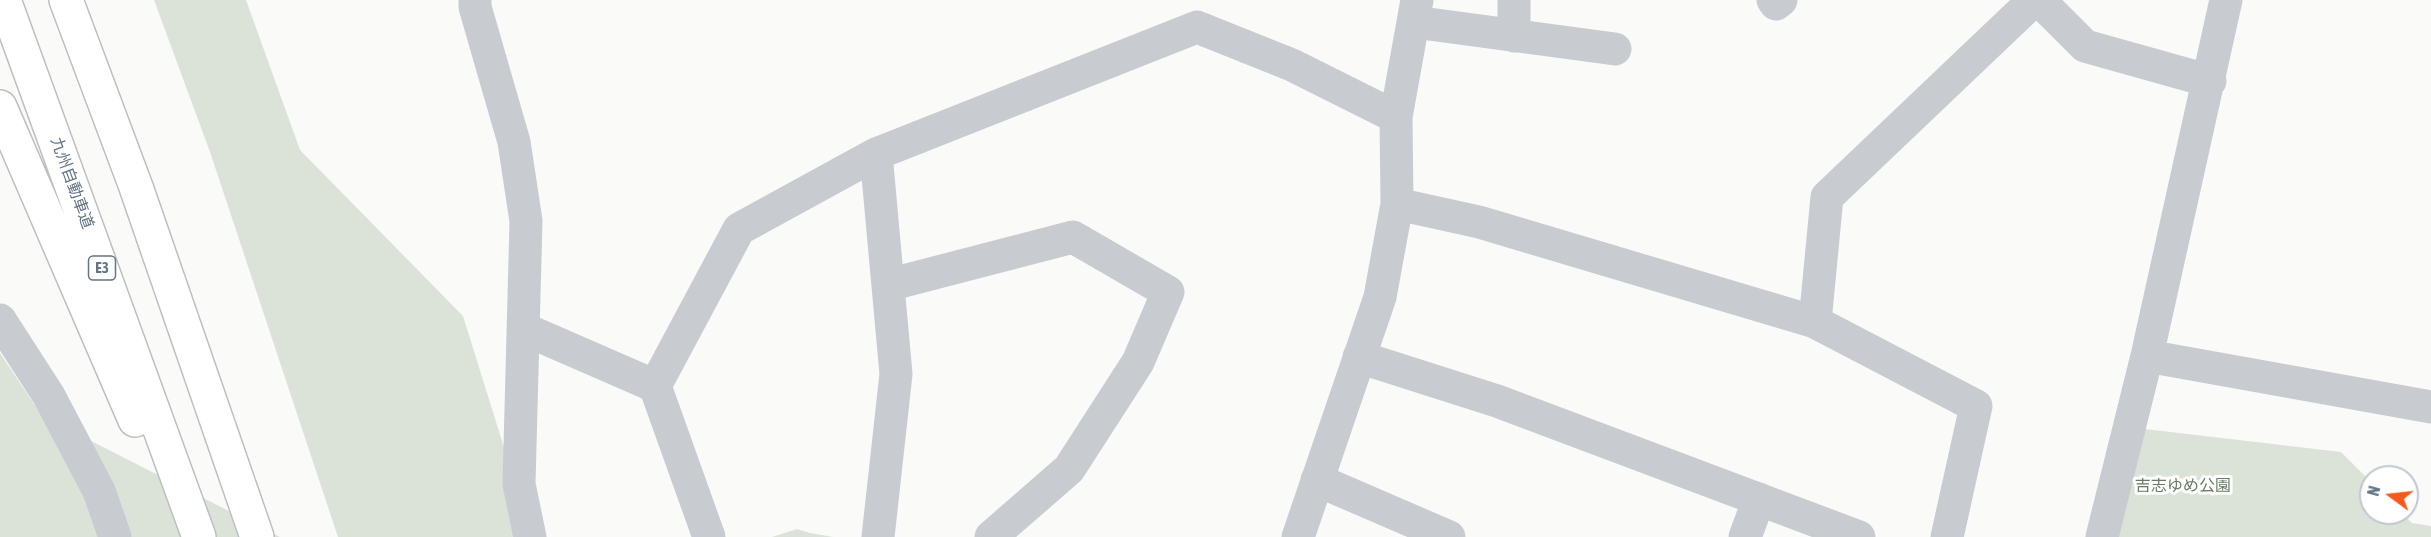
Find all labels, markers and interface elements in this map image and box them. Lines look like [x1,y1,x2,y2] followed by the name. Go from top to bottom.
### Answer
[47,135,97,231] street label: 九州自動車道
[88,256,116,280] road number: E3
[2359,465,2419,525] north arrow
[2135,476,2231,496] park label: 吉志ゆめ公園
[2364,484,2383,498] text: N

